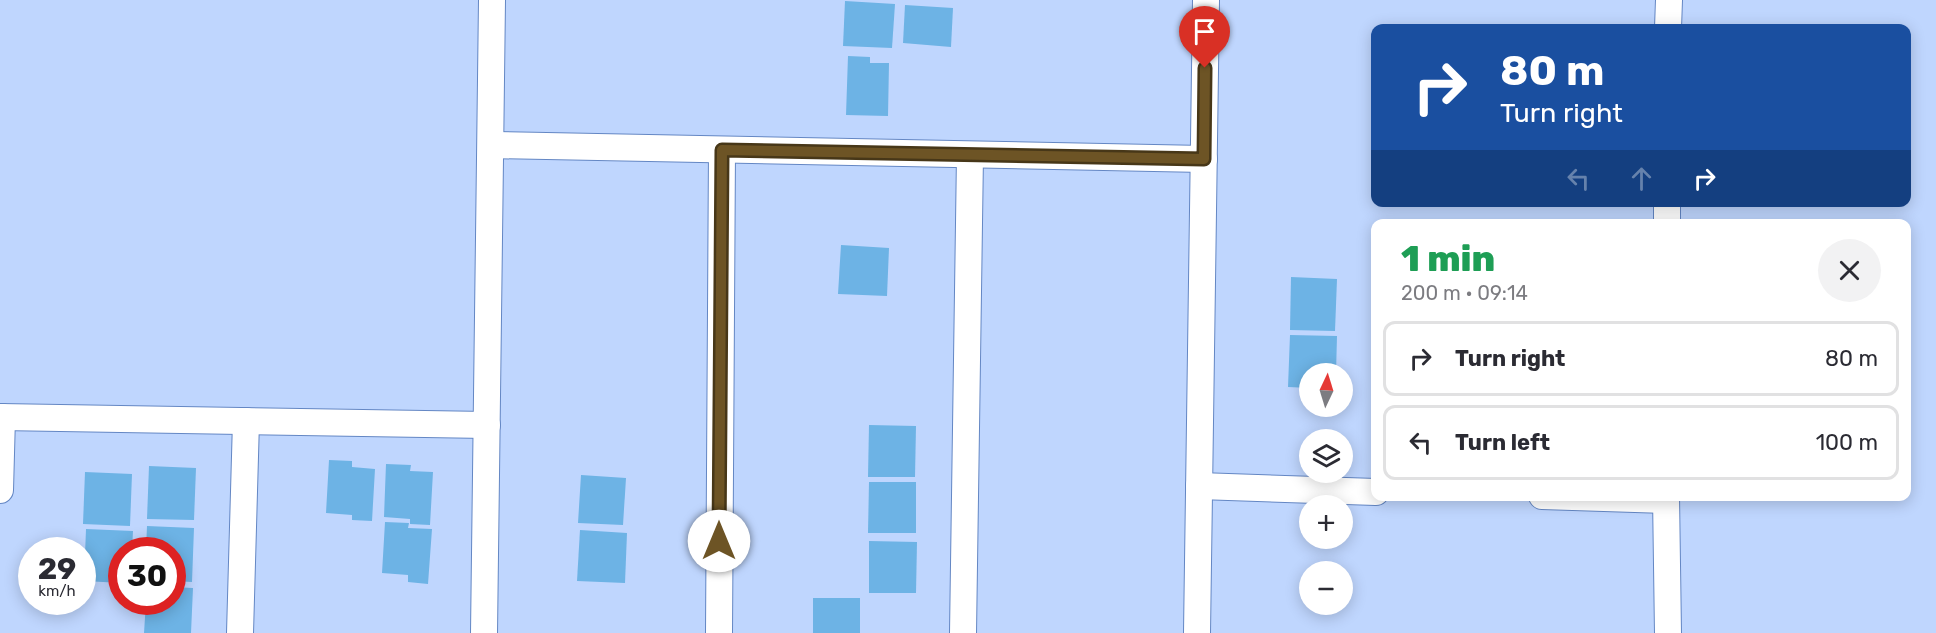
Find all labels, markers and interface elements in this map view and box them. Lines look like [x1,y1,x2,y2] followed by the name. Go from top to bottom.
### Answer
[1179,6,1230,68] pin
[1188,15,1221,48] icon: arrive
[1500,46,1604,96] text: 80 m
[1401,48,1479,126] icon: right
[1500,97,1623,129] text: Turn right
[1562,162,1595,195] icon: left
[1625,162,1658,195] icon: ahead
[1688,162,1721,195] icon: right
[1401,237,1495,280] text: 1 min
[1818,239,1881,302] button: close
[1401,281,1528,305] text: 200 m · 09:14
[1404,342,1437,375] icon: right
[1455,345,1565,372] text: Turn right
[1825,345,1878,372] text: 80 m
[1299,363,1353,417] north arrow
[1299,363,1353,615] map controls
[1404,426,1437,459] icon: left
[1299,429,1353,483] button: layers
[1455,429,1550,456] text: Turn left
[1816,429,1878,456] text: 100 m
[1299,495,1353,549] button: +
[687,509,751,573] position arrow
[108,537,186,615] speed limit sign: 30
[38,551,76,587] text: 29
[1299,561,1353,615] button: −
[38,582,76,600] text: km/h

